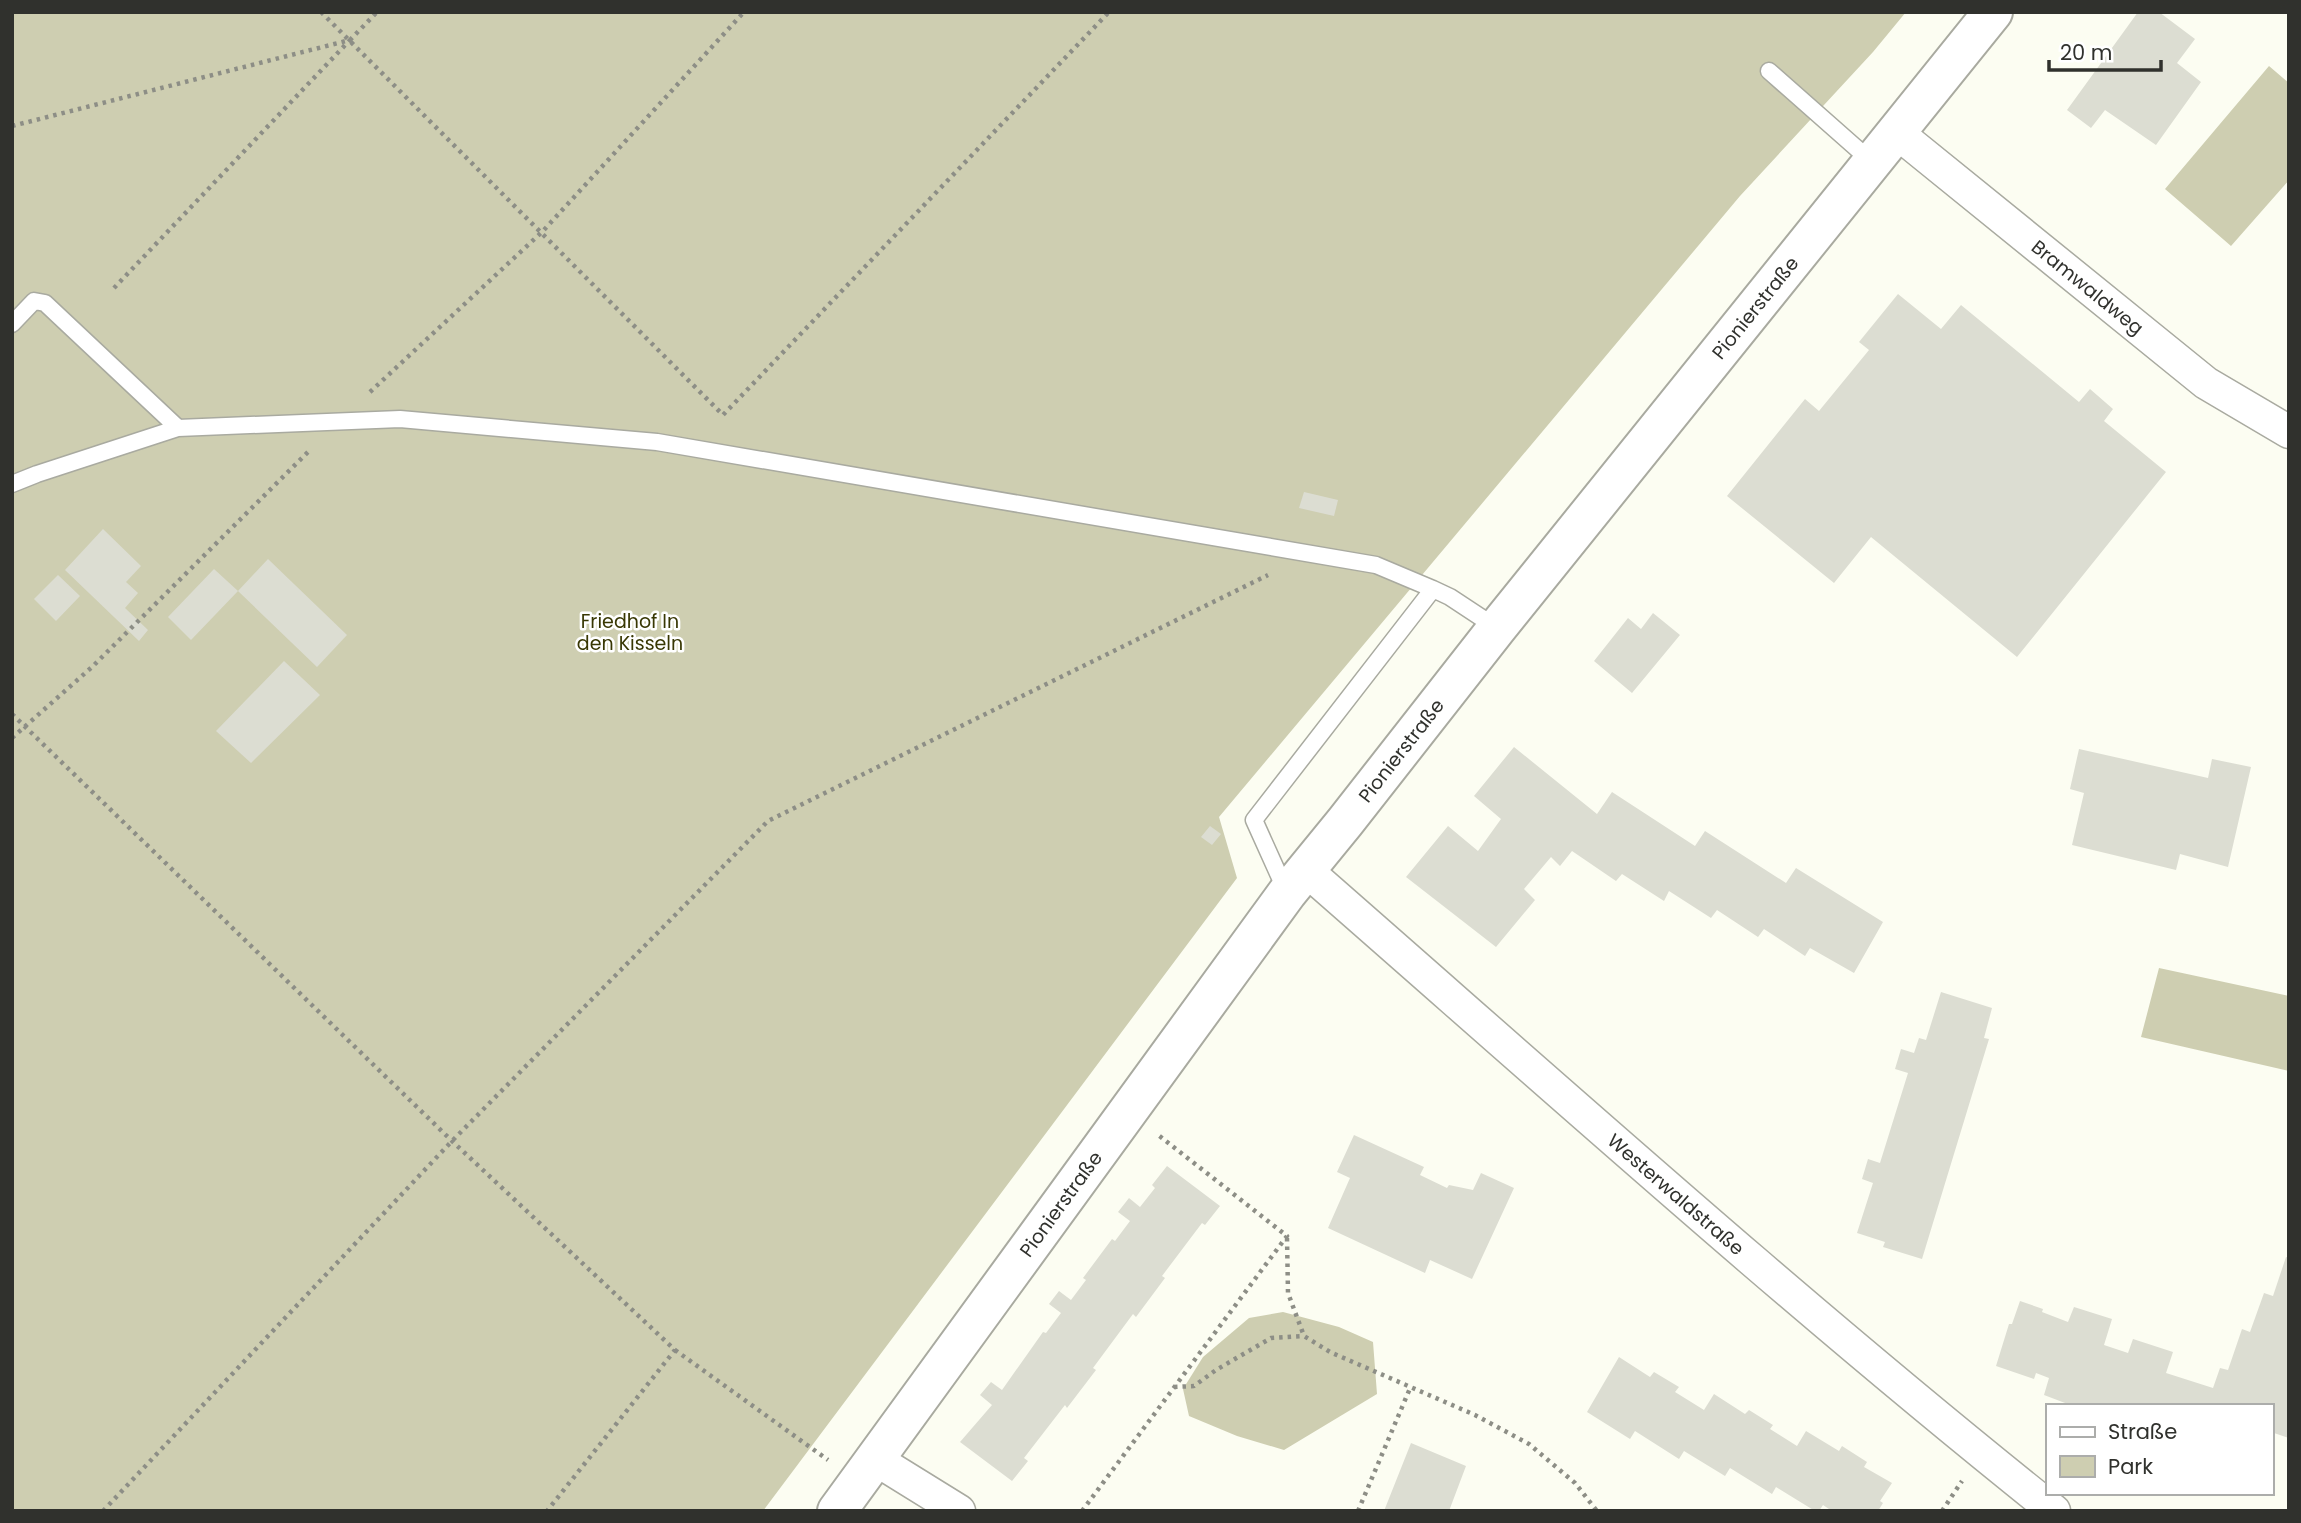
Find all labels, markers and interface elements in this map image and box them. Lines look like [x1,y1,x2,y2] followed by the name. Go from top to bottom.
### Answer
[2049,28,2161,72] scale bar
[2060,38,2113,67] text: 20 m
[2025,234,2149,341] street label: Bramwaldweg
[1706,251,1805,365] street label: Pionierstraße
[577,608,683,657] park label: Friedhof In den Kisseln
[1352,693,1451,808] street label: Pionierstraße
[1601,1128,1750,1262] street label: Westerwaldstraße
[1013,1146,1109,1263] street label: Pionierstraße
[2046,1404,2273,1495] legend
[2108,1417,2177,1446] text: Straße
[2108,1452,2153,1481] text: Park

